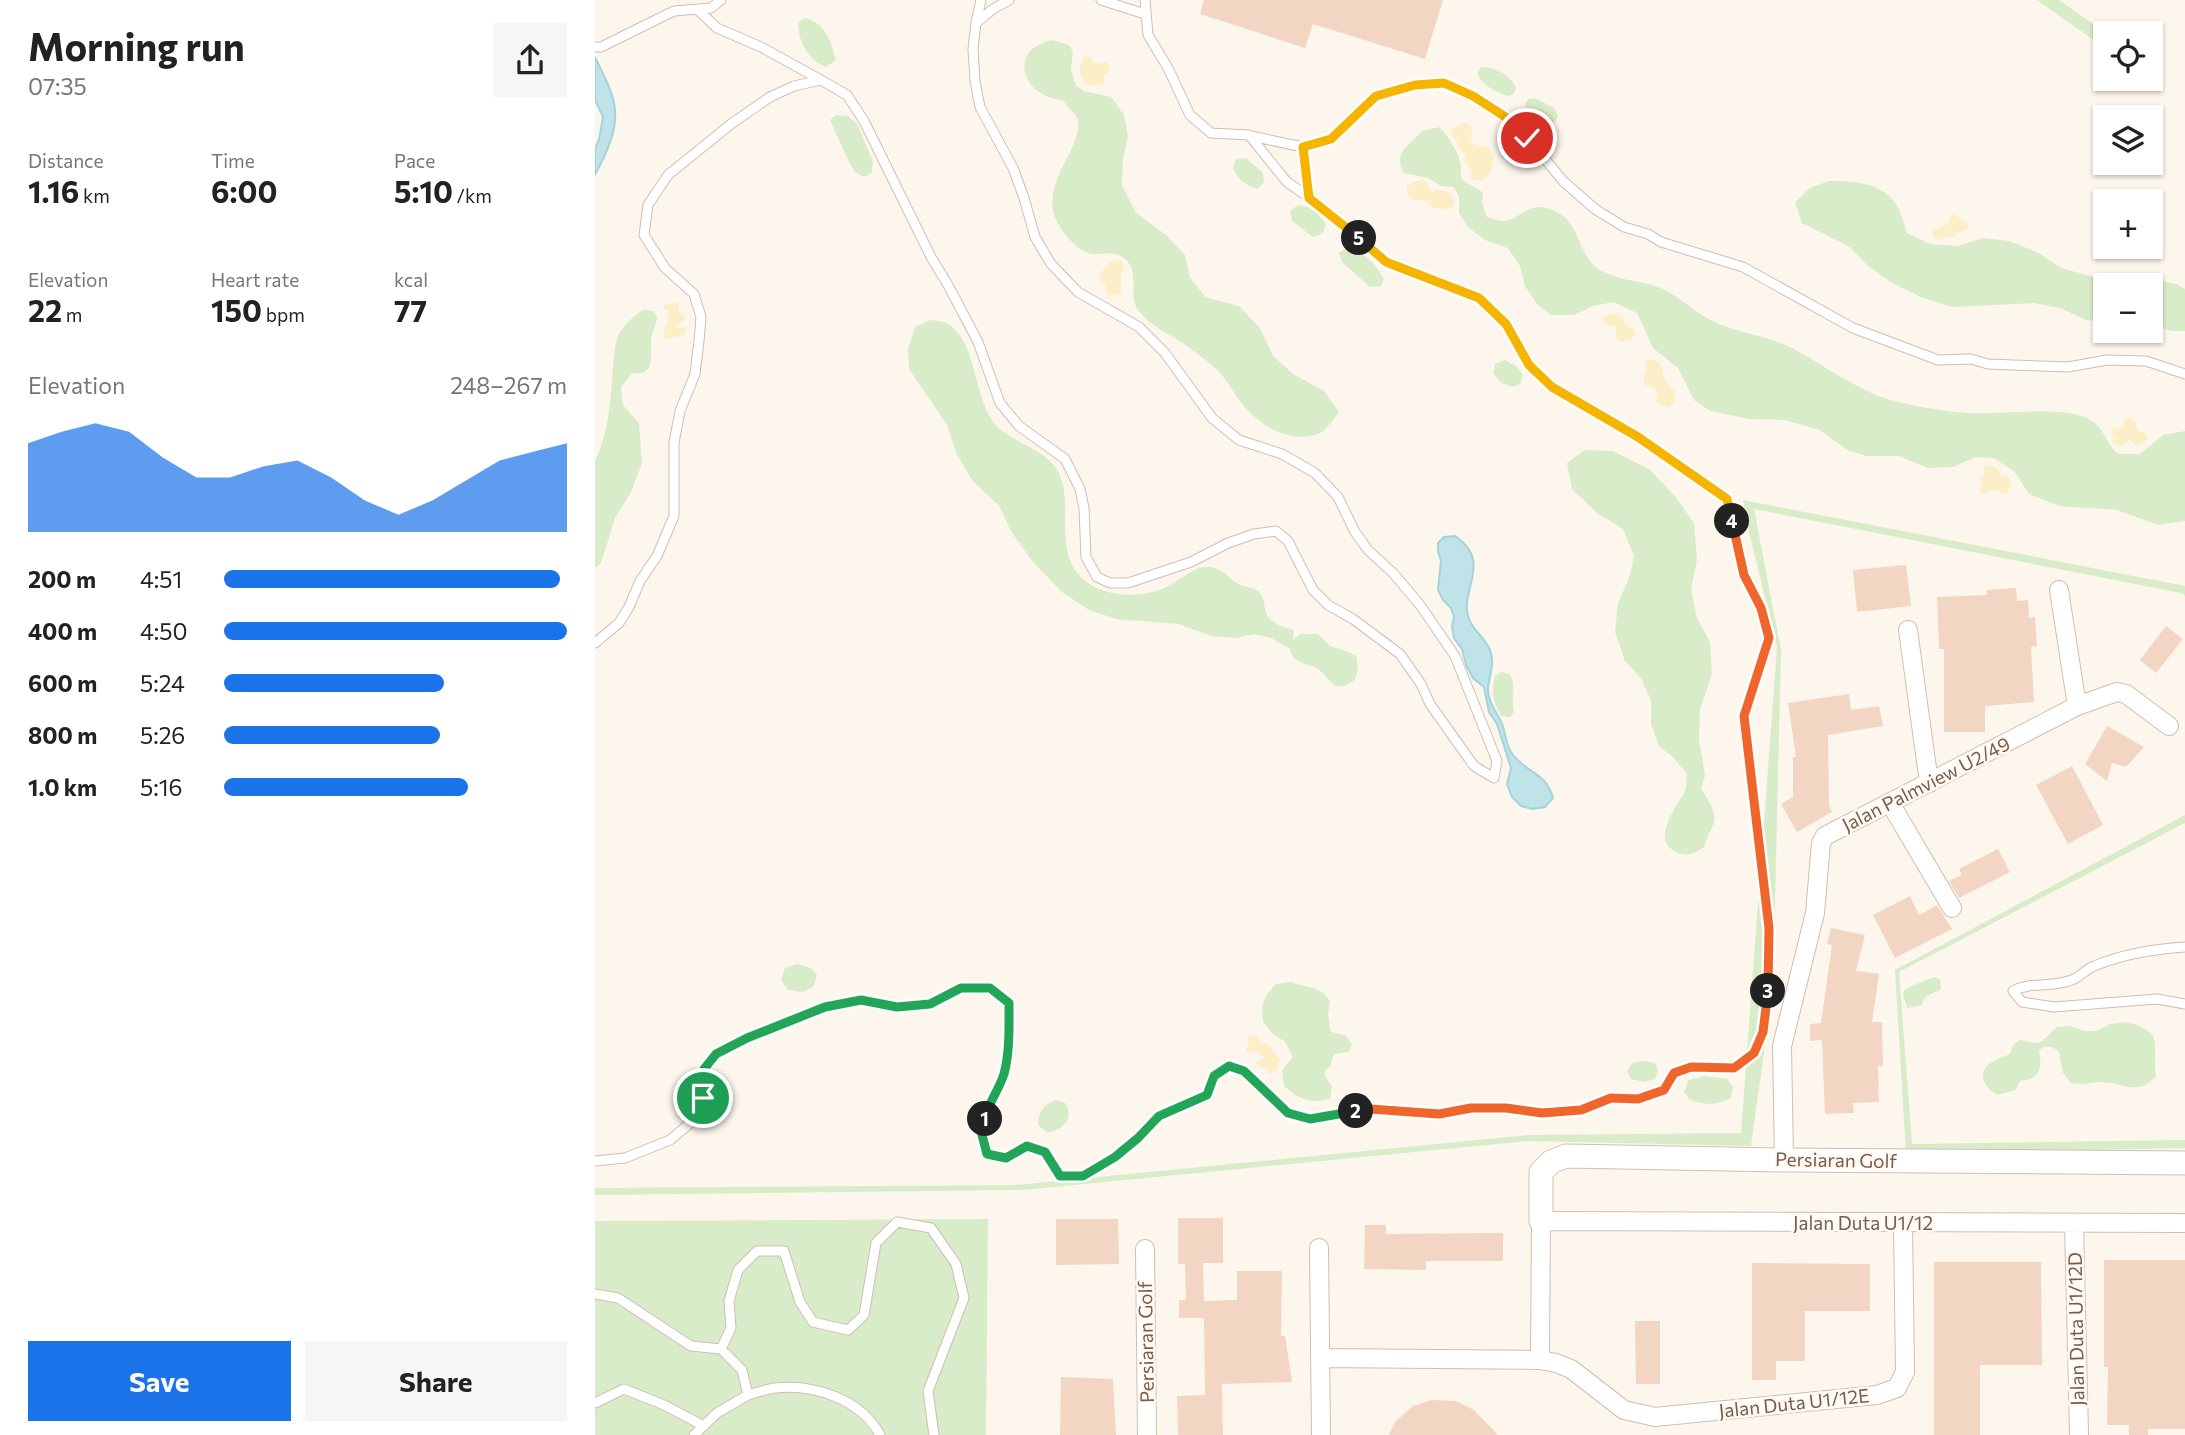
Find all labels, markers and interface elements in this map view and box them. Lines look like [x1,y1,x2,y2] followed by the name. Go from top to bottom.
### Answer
[2093,21,2163,343] map controls
[2093,21,2163,91] button: locate
[28,22,245,69] text: Morning run
[493,23,567,97] button: share
[28,72,87,100] text: 07:35
[2093,105,2163,175] button: layers
[1497,108,1557,168] pin
[1508,119,1546,157] icon: check
[28,149,104,172] text: Distance
[211,149,255,172] text: Time
[394,149,435,172] text: Pace
[28,172,79,209] text: 1.16
[211,172,277,209] text: 6:00
[394,172,453,209] text: 5:10
[79,184,110,207] text: km
[453,184,492,207] text: /km
[2093,189,2163,259] button: +
[1341,220,1377,256] pin: 5
[1353,226,1364,249] text: 5
[28,268,108,291] text: Elevation
[211,268,299,291] text: Heart rate
[394,268,428,291] text: kcal
[2093,273,2163,343] button: −
[28,291,62,328] text: 22
[211,291,262,328] text: 150
[394,291,427,328] text: 77
[62,303,82,326] text: m
[262,303,305,326] text: bpm
[28,371,125,399] text: Elevation
[450,371,567,399] text: 248–267 m
[1715,504,1749,538] pin: 4
[1726,509,1737,532] text: 4
[28,565,96,593] text: 200 m
[140,565,182,593] text: 4:51
[28,617,97,645] text: 400 m
[140,617,187,645] text: 4:50
[28,669,97,697] text: 600 m
[140,669,185,697] text: 5:24
[28,721,97,749] text: 800 m
[140,721,185,749] text: 5:26
[1838,731,2014,836] street label: Jalan Palmview U2/49
[28,773,97,801] text: 1.0 km
[140,773,182,801] text: 5:16
[1751,974,1785,1009] pin: 3
[1762,979,1773,1002] text: 3
[673,1068,733,1128] pin
[684,1079,722,1117] icon: arrive
[1339,1094,1373,1128] pin: 2
[1350,1099,1361,1122] text: 2
[967,1102,1003,1136] pin: 1
[980,1107,989,1130] text: 1
[1775,1147,1898,1172] street label: Persiaran Golf
[1793,1211,1933,1234] street label: Jalan Duta U1/12
[2063,1252,2088,1406] street label: Jalan Duta U1/12D
[1133,1280,1158,1403] street label: Persiaran Golf
[28,1341,291,1421] button: Save
[305,1341,567,1421] button: Share
[1718,1383,1870,1422] street label: Jalan Duta U1/12E

